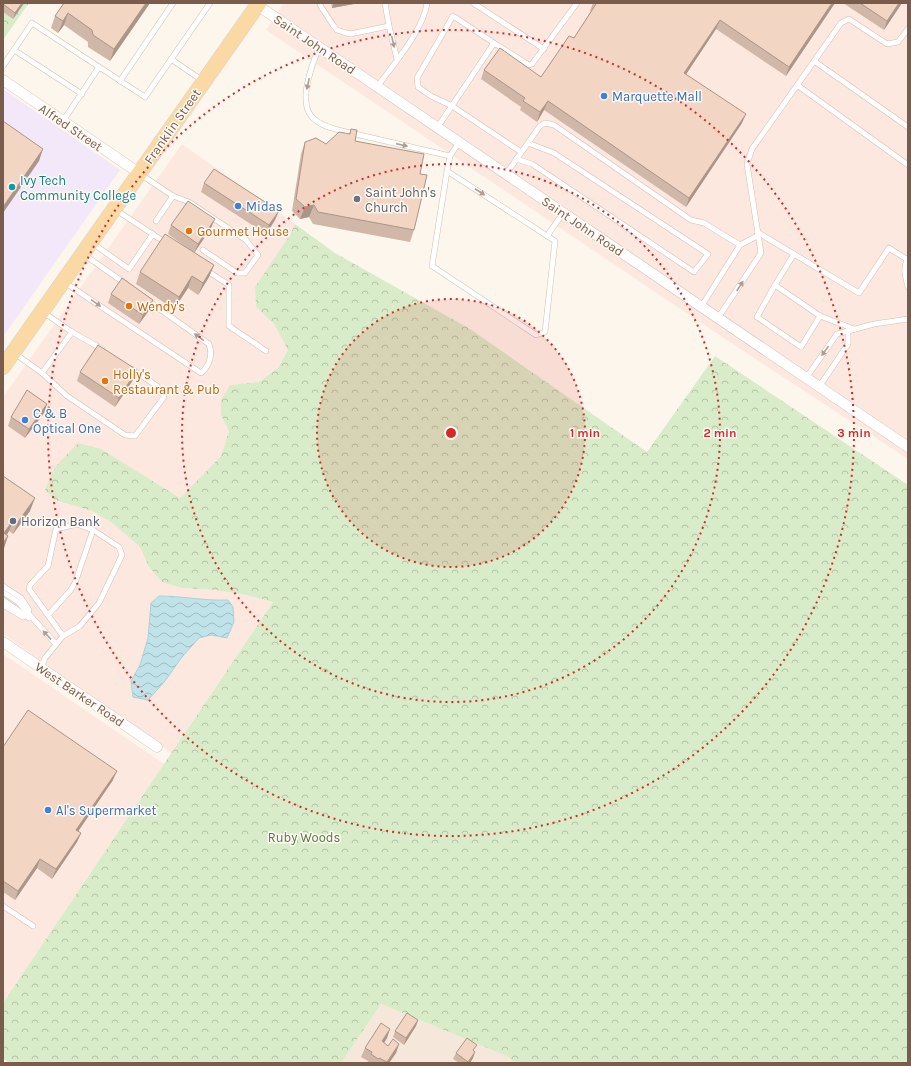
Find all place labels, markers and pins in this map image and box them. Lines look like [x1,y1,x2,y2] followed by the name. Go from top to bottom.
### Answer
[612,89,702,105] place label: Marquette Mall
[599,91,609,101] marker: Marquette Mall
[20,173,136,203] place label: Ivy Tech Community College
[7,182,17,192] marker: Ivy Tech Community College
[365,185,437,215] place label: Saint John's Church
[352,194,362,204] marker: Saint John's Church
[246,199,283,214] place label: Midas
[233,201,243,211] marker: Midas
[197,224,289,239] place label: Gourmet House
[184,226,194,236] marker: Gourmet House
[137,299,185,314] place label: Wendy's
[124,301,134,311] marker: Wendy's
[113,367,220,397] place label: Holly's Restaurant & Pub
[100,376,110,386] marker: Holly's Restaurant & Pub
[33,406,102,436] place label: C & B Optical One
[20,415,30,425] marker: C & B Optical One
[444,426,458,440] centre of rings
[21,514,100,529] place label: Horizon Bank
[8,516,18,526] marker: Horizon Bank
[56,803,157,818] place label: Al's Supermarket
[43,805,53,815] marker: Al's Supermarket

